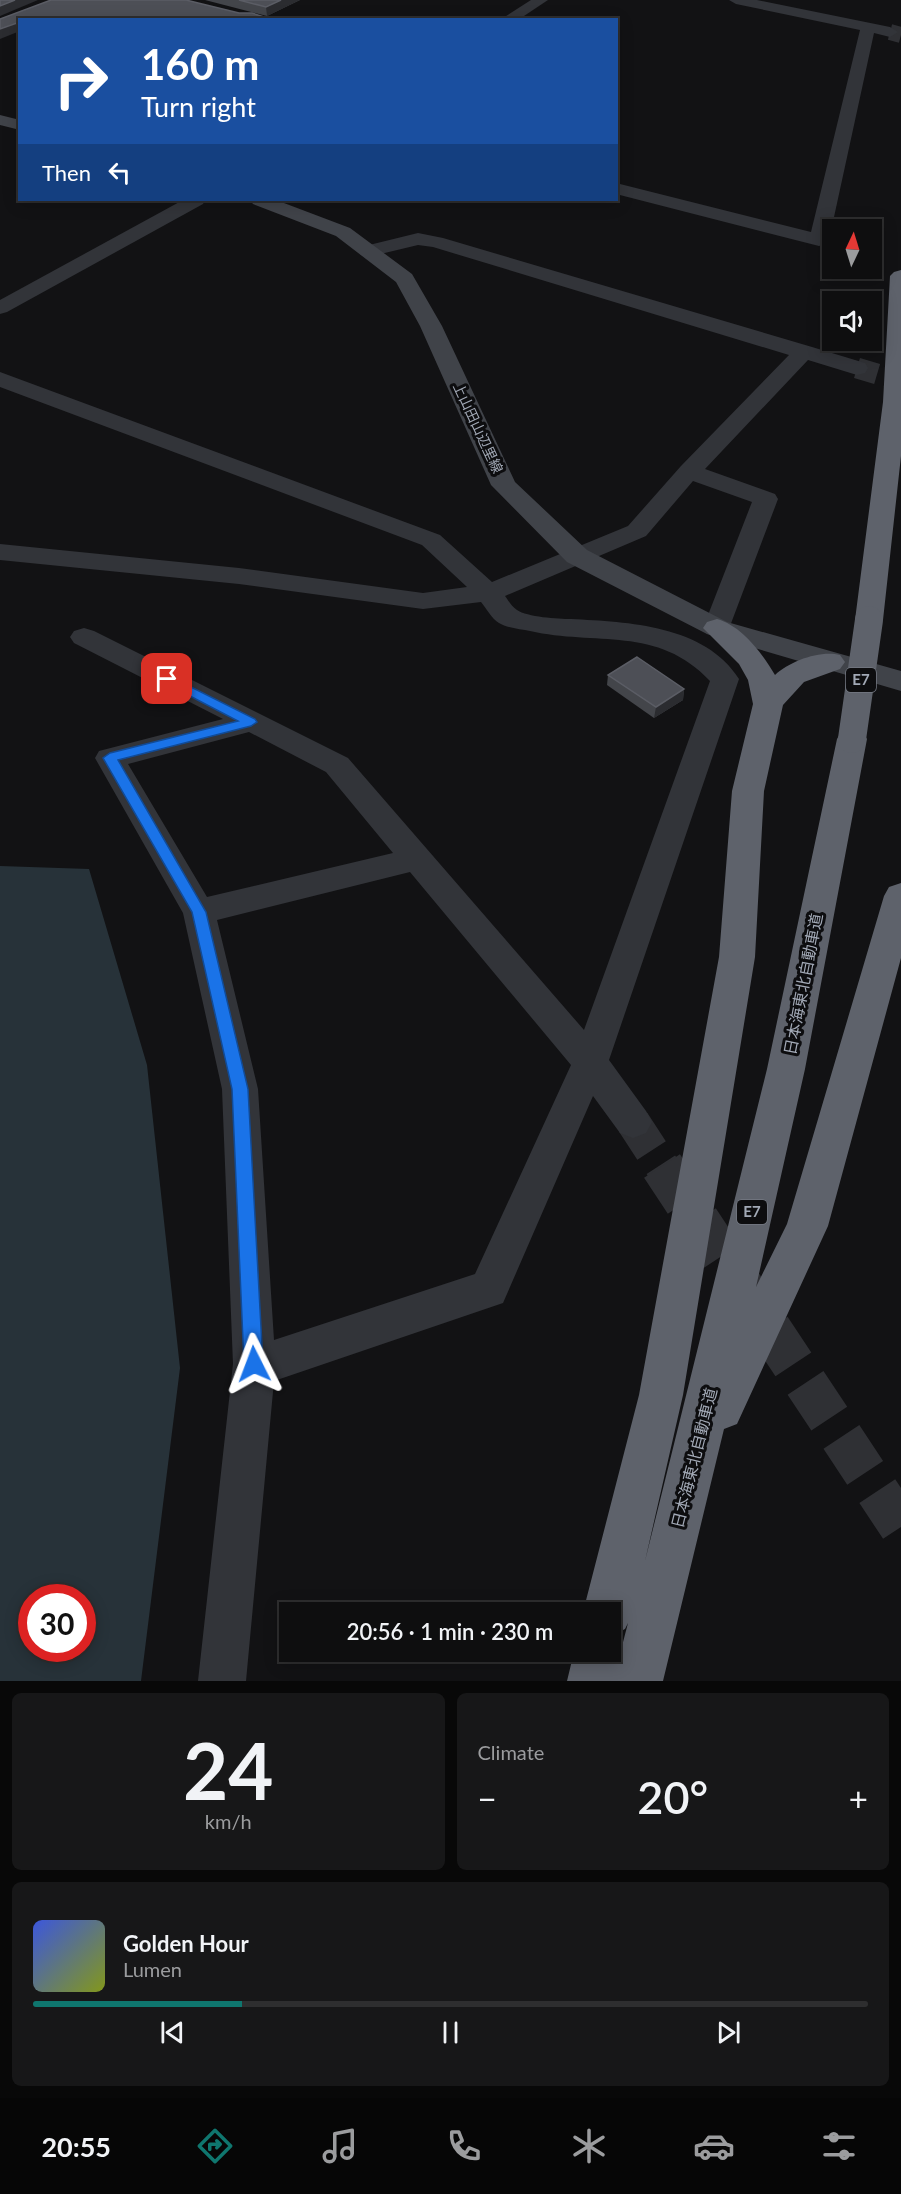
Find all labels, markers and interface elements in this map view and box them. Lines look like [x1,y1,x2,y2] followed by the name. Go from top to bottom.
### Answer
[141,39,259,89] text: 160 m
[42,42,120,120] icon: right
[141,90,256,123] text: Turn right
[103,156,136,189] icon: left
[42,159,91,186] text: Then
[822,219,882,279] north arrow
[822,219,882,351] map controls
[822,291,882,351] button: sound
[450,380,507,476] street label: 上山田山辺里線
[141,653,192,704] pin
[150,662,183,695] icon: arrive
[846,668,876,692] road number: E7
[779,911,826,1056] street label: 日本海東北自動車道
[737,1200,767,1224] road number: E7
[222,1332,286,1396] position arrow
[667,1386,720,1530] street label: 日本海東北自動車道
[18,1584,96,1662] speed limit sign: 30
[347,1618,553,1645] text: 20:56 · 1 min · 230 m
[183,1723,273,1817] text: 24
[478,1740,544,1764] text: Climate
[637,1770,708,1824] text: 20°
[478,1778,497,1818] text: −
[849,1778,868,1818] text: +
[205,1809,252,1833] text: km/h
[123,1930,249,1957] text: Golden Hour
[123,1957,182,1981] text: Lumen
[156,2016,189,2049] icon: previous
[434,2016,467,2049] icon: pause
[712,2016,745,2049] icon: next
[194,2125,236,2167] icon: directions
[319,2125,361,2167] icon: music
[443,2125,485,2167] icon: phone
[568,2125,610,2167] icon: climate
[693,2125,735,2167] icon: car
[818,2125,860,2167] icon: filters
[41,2130,111,2163] text: 20:55

